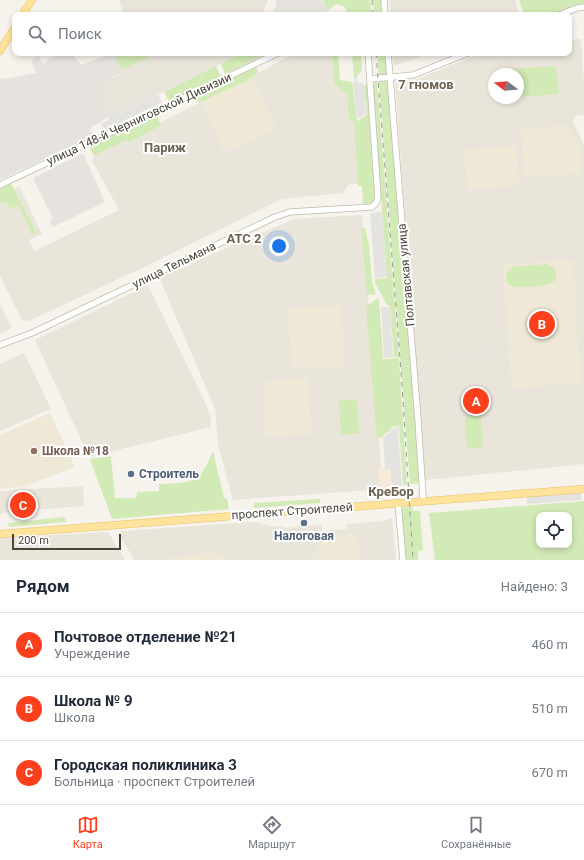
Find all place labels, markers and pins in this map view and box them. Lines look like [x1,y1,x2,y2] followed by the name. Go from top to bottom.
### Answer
[529,309,555,339] pin: B
[463,386,489,416] pin: A
[42,444,109,458] place label: Школа №18
[29,446,39,456] marker: Школа №18
[139,467,199,481] place label: Строитель
[126,469,136,479] marker: Строитель
[10,490,36,520] pin: C
[299,518,309,528] marker: Налоговая
[274,529,334,543] place label: Налоговая

